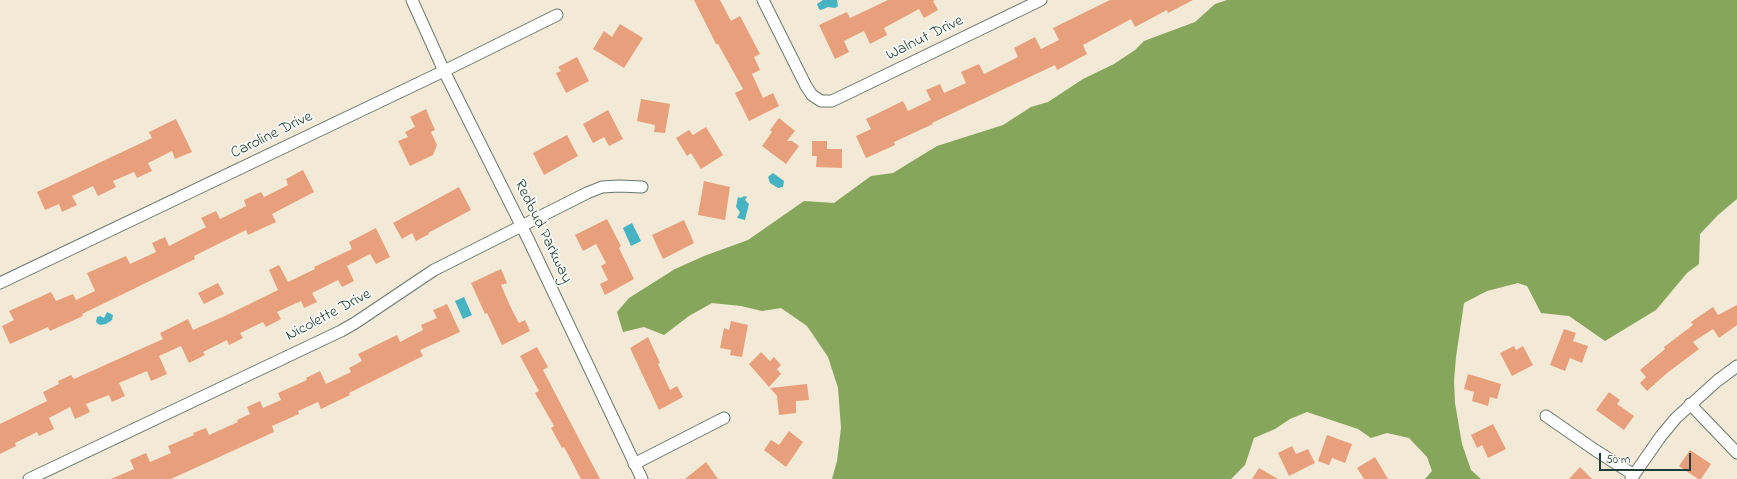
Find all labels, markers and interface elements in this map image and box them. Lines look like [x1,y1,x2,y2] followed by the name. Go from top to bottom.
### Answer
[883,12,967,66] street label: Walnut Drive
[228,108,316,164] street label: Caroline Drive
[509,177,575,287] street label: Redbud Parkway
[283,286,375,346] street label: Nicolette Drive
[1601,445,1693,471] scale bar
[1606,451,1630,469] text: 50 m

